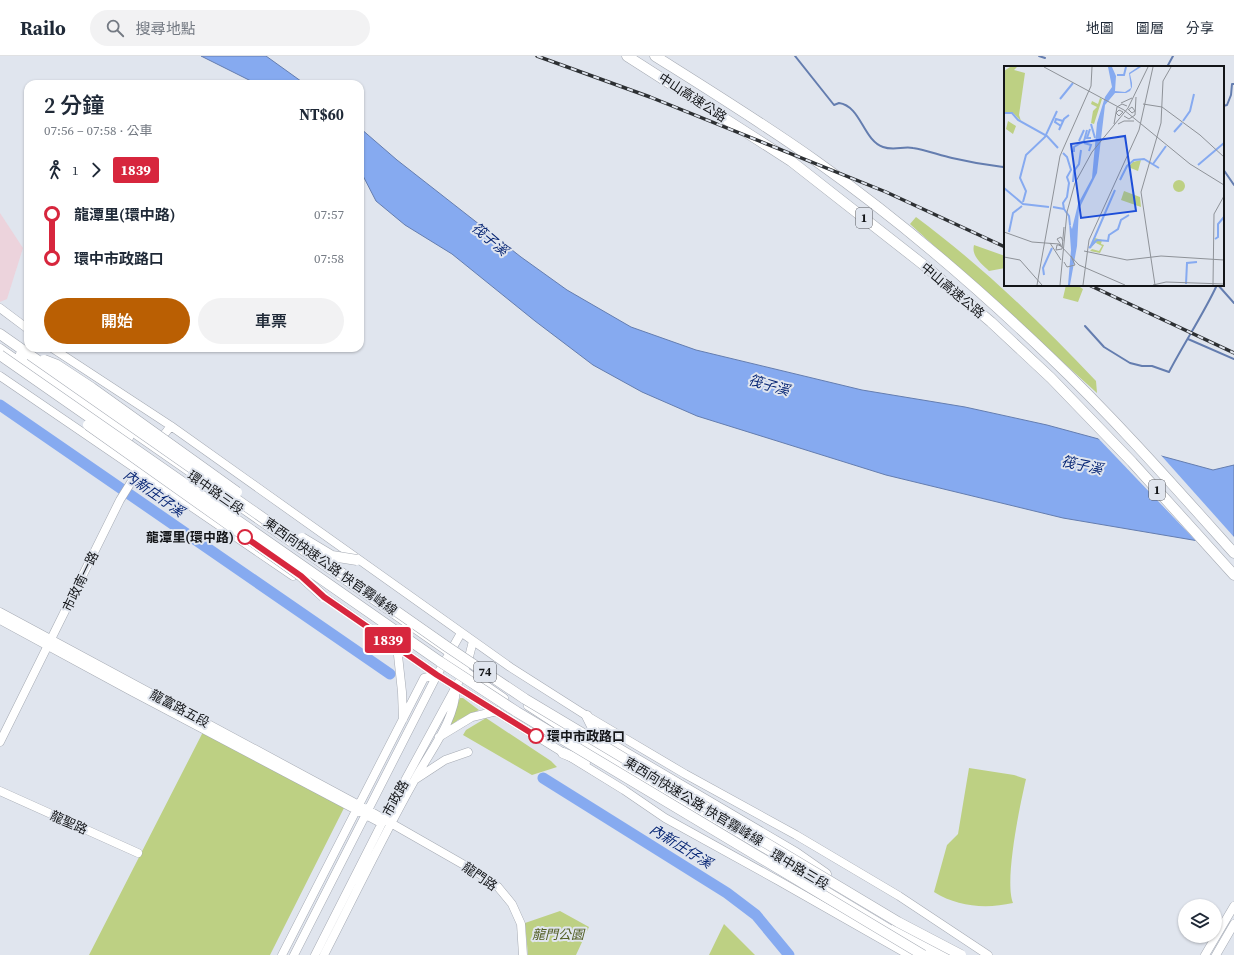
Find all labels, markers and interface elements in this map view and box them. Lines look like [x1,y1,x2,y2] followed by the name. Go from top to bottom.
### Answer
[90,10,370,46] search box
[20,15,66,41] text: Railo
[104,17,126,39] icon: search
[136,18,196,39] text: 搜尋地點
[1086,18,1114,38] text: 地圖
[1136,18,1164,38] text: 圖層
[1186,18,1214,38] text: 分享
[1004,66,1224,286] inset map
[655,69,730,126] street label: 中山高速公路
[44,90,104,120] text: 2 分鐘
[299,104,344,125] text: NT$60
[44,122,152,139] text: 07:56 – 07:58 · 公車
[44,159,66,181] icon: walk
[85,159,107,181] icon: forward
[121,160,151,180] text: 1839
[72,162,79,179] text: 1
[74,204,175,225] text: 龍潭里(環中路)
[314,206,344,223] text: 07:57
[856,208,872,228] road number: 1
[467,218,514,261] water label: 筏子溪
[74,248,164,269] text: 環中市政路口
[314,250,344,267] text: 07:58
[917,259,988,322] street label: 中山高速公路
[44,298,190,344] button: 開始
[198,298,344,344] button: 車票
[746,370,794,401] water label: 筏子溪
[1059,451,1107,480] water label: 筏子溪
[120,465,190,522] water label: 內新庄仔溪
[184,467,247,518] street label: 環中路三段
[1149,480,1165,500] road number: 1
[261,514,401,619] street label: 東西向快速公路 快官霧峰線
[146,529,234,546] place label: 龍潭里(環中路)
[237,529,253,545] marker: 龍潭里(環中路)
[59,548,102,614] street label: 市政南一路
[360,627,416,653] line badge: 1839
[373,630,403,650] text: 1839
[474,662,496,682] road number: 74
[147,686,212,731] street label: 龍富路五段
[528,728,544,744] marker: 環中市政路口
[547,728,625,745] place label: 環中市政路口
[621,753,766,850] street label: 東西向快速公路 快官霧峰線
[379,777,412,819] street label: 市政路
[48,807,90,838] street label: 龍聖路
[646,819,718,874] water label: 內新庄仔溪
[768,845,832,893] street label: 環中路三段
[459,858,501,895] street label: 龍門路
[1178,899,1222,943] map controls
[1178,899,1222,943] button: layers
[532,926,586,943] park label: 龍門公園

